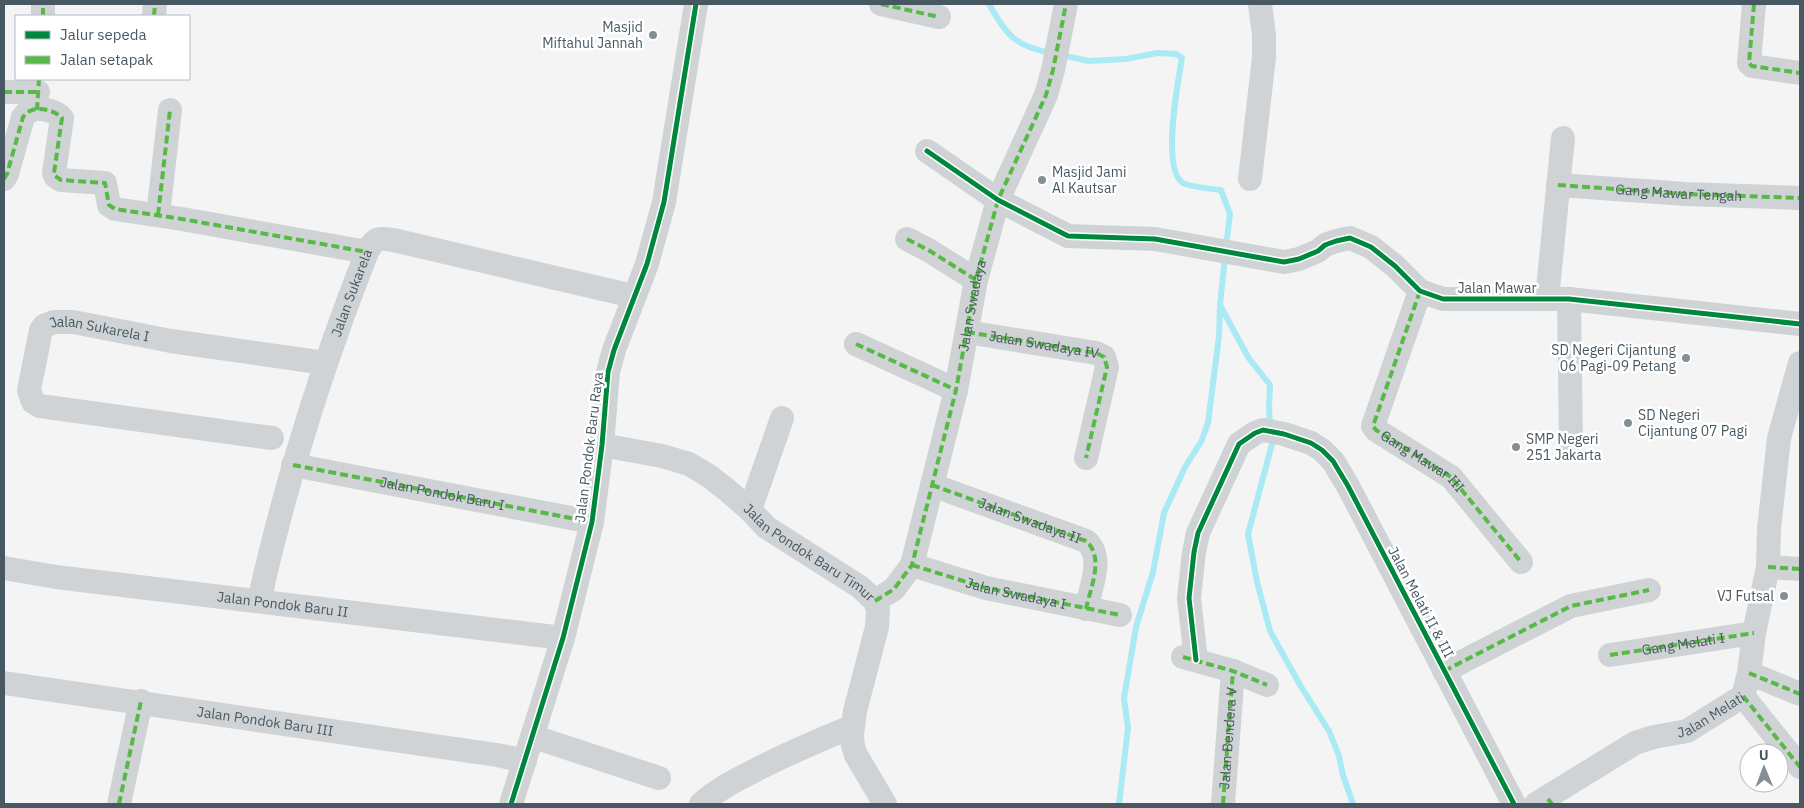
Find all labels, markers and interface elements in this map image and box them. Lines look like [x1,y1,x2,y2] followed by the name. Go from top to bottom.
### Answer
[15,15,190,80] legend
[542,18,643,52] place label: Masjid Miftahul Jannah
[60,25,147,44] text: Jalur sepeda
[647,29,659,41] marker: Masjid Miftahul Jannah
[60,50,153,69] text: Jalan setapak
[1052,163,1126,197] place label: Masjid Jami Al Kautsar
[1036,174,1048,186] marker: Masjid Jami Al Kautsar
[1615,180,1742,205] street label: Gang Mawar Tengah
[327,246,376,339] street label: Jalan Sukarela
[954,257,990,353] street label: Jalan Swadaya
[1457,279,1537,297] street label: Jalan Mawar
[47,313,151,346] street label: Jalan Sukarela I
[988,327,1101,362] street label: Jalan Swadaya IV
[1551,341,1677,375] place label: SD Negeri Cijantung 06 Pagi-09 Petang
[1680,352,1692,364] marker: SD Negeri Cijantung 06 Pagi-09 Petang
[571,370,607,523] street label: Jalan Pondok Baru Raya
[1638,406,1747,440] place label: SD Negeri Cijantung 07 Pagi
[1622,417,1634,429] marker: SD Negeri Cijantung 07 Pagi
[1377,426,1468,496] street label: Gang Mawar III
[1526,430,1602,464] place label: SMP Negeri 251 Jakarta
[1510,441,1522,453] marker: SMP Negeri 251 Jakarta
[378,473,506,514] street label: Jalan Pondok Baru I
[976,494,1083,547] street label: Jalan Swadaya II
[740,500,879,605] street label: Jalan Pondok Baru Timur
[1384,543,1458,661] street label: Jalan Melati II & III
[964,573,1068,613] street label: Jalan Swadaya I
[216,587,349,621] street label: Jalan Pondok Baru II
[1717,587,1774,605] place label: VJ Futsal
[1778,590,1790,602] marker: VJ Futsal
[1640,629,1726,659] street label: Gang Melati I
[1215,686,1241,790] street label: Jalan Bendera V
[1676,688,1748,742] street label: Jalan Melati
[196,702,335,740] street label: Jalan Pondok Baru III
[1739,743,1789,793] north arrow
[1759,746,1769,764] text: U

